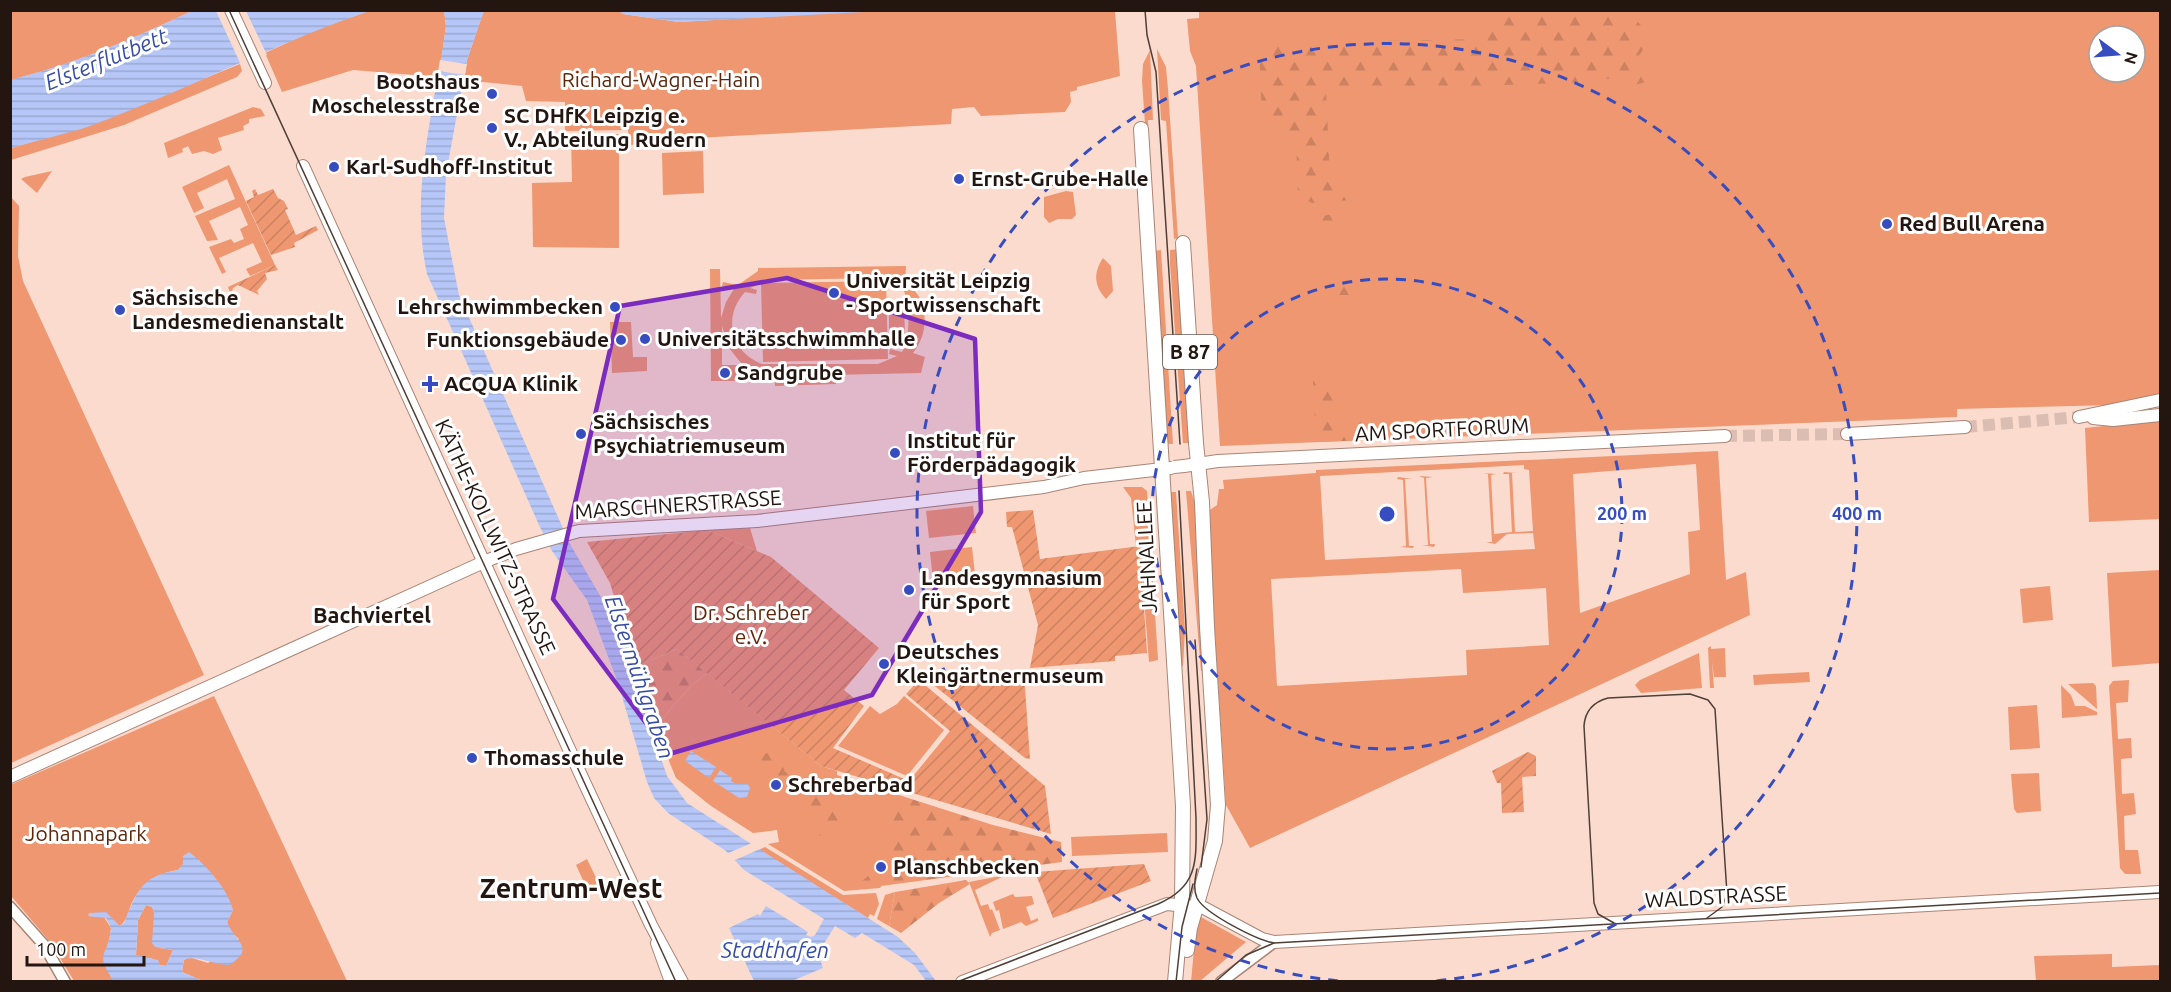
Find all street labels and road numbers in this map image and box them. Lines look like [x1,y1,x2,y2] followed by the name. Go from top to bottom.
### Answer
[1163,335,1217,369] road number: B 87
[1354,412,1530,446] street label: AM SPORTFORUM
[431,415,561,658] street label: KÄTHE-KOLLWITZ-STRASSE
[574,485,782,523] street label: MARSCHNERSTRASSE
[1131,500,1161,614] street label: JAHNALLEE
[1644,880,1788,912] street label: WALDSTRASSE

